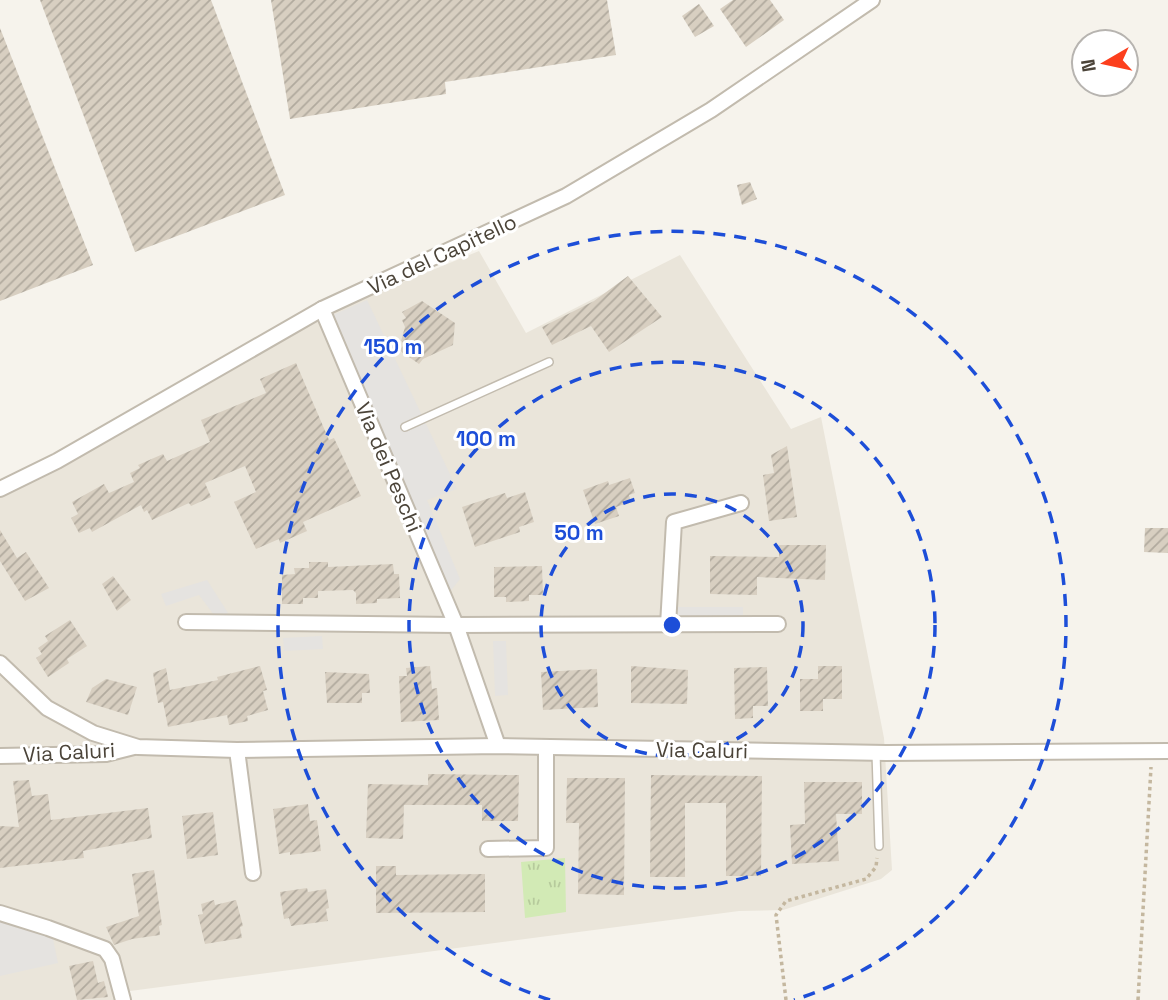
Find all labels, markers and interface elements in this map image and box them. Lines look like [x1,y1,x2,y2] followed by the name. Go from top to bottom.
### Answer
[1070,28,1140,98] north arrow
[1075,57,1102,74] text: N
[363,208,521,300] street label: Via del Capitello
[364,333,422,360] text: 150 m
[350,398,428,536] street label: Via dei Peschi
[456,425,516,452] text: 100 m
[554,519,604,546] text: 50 m
[660,613,684,637] centre of rings
[22,736,116,768] street label: Via Caluri
[656,736,748,764] street label: Via Caluri

